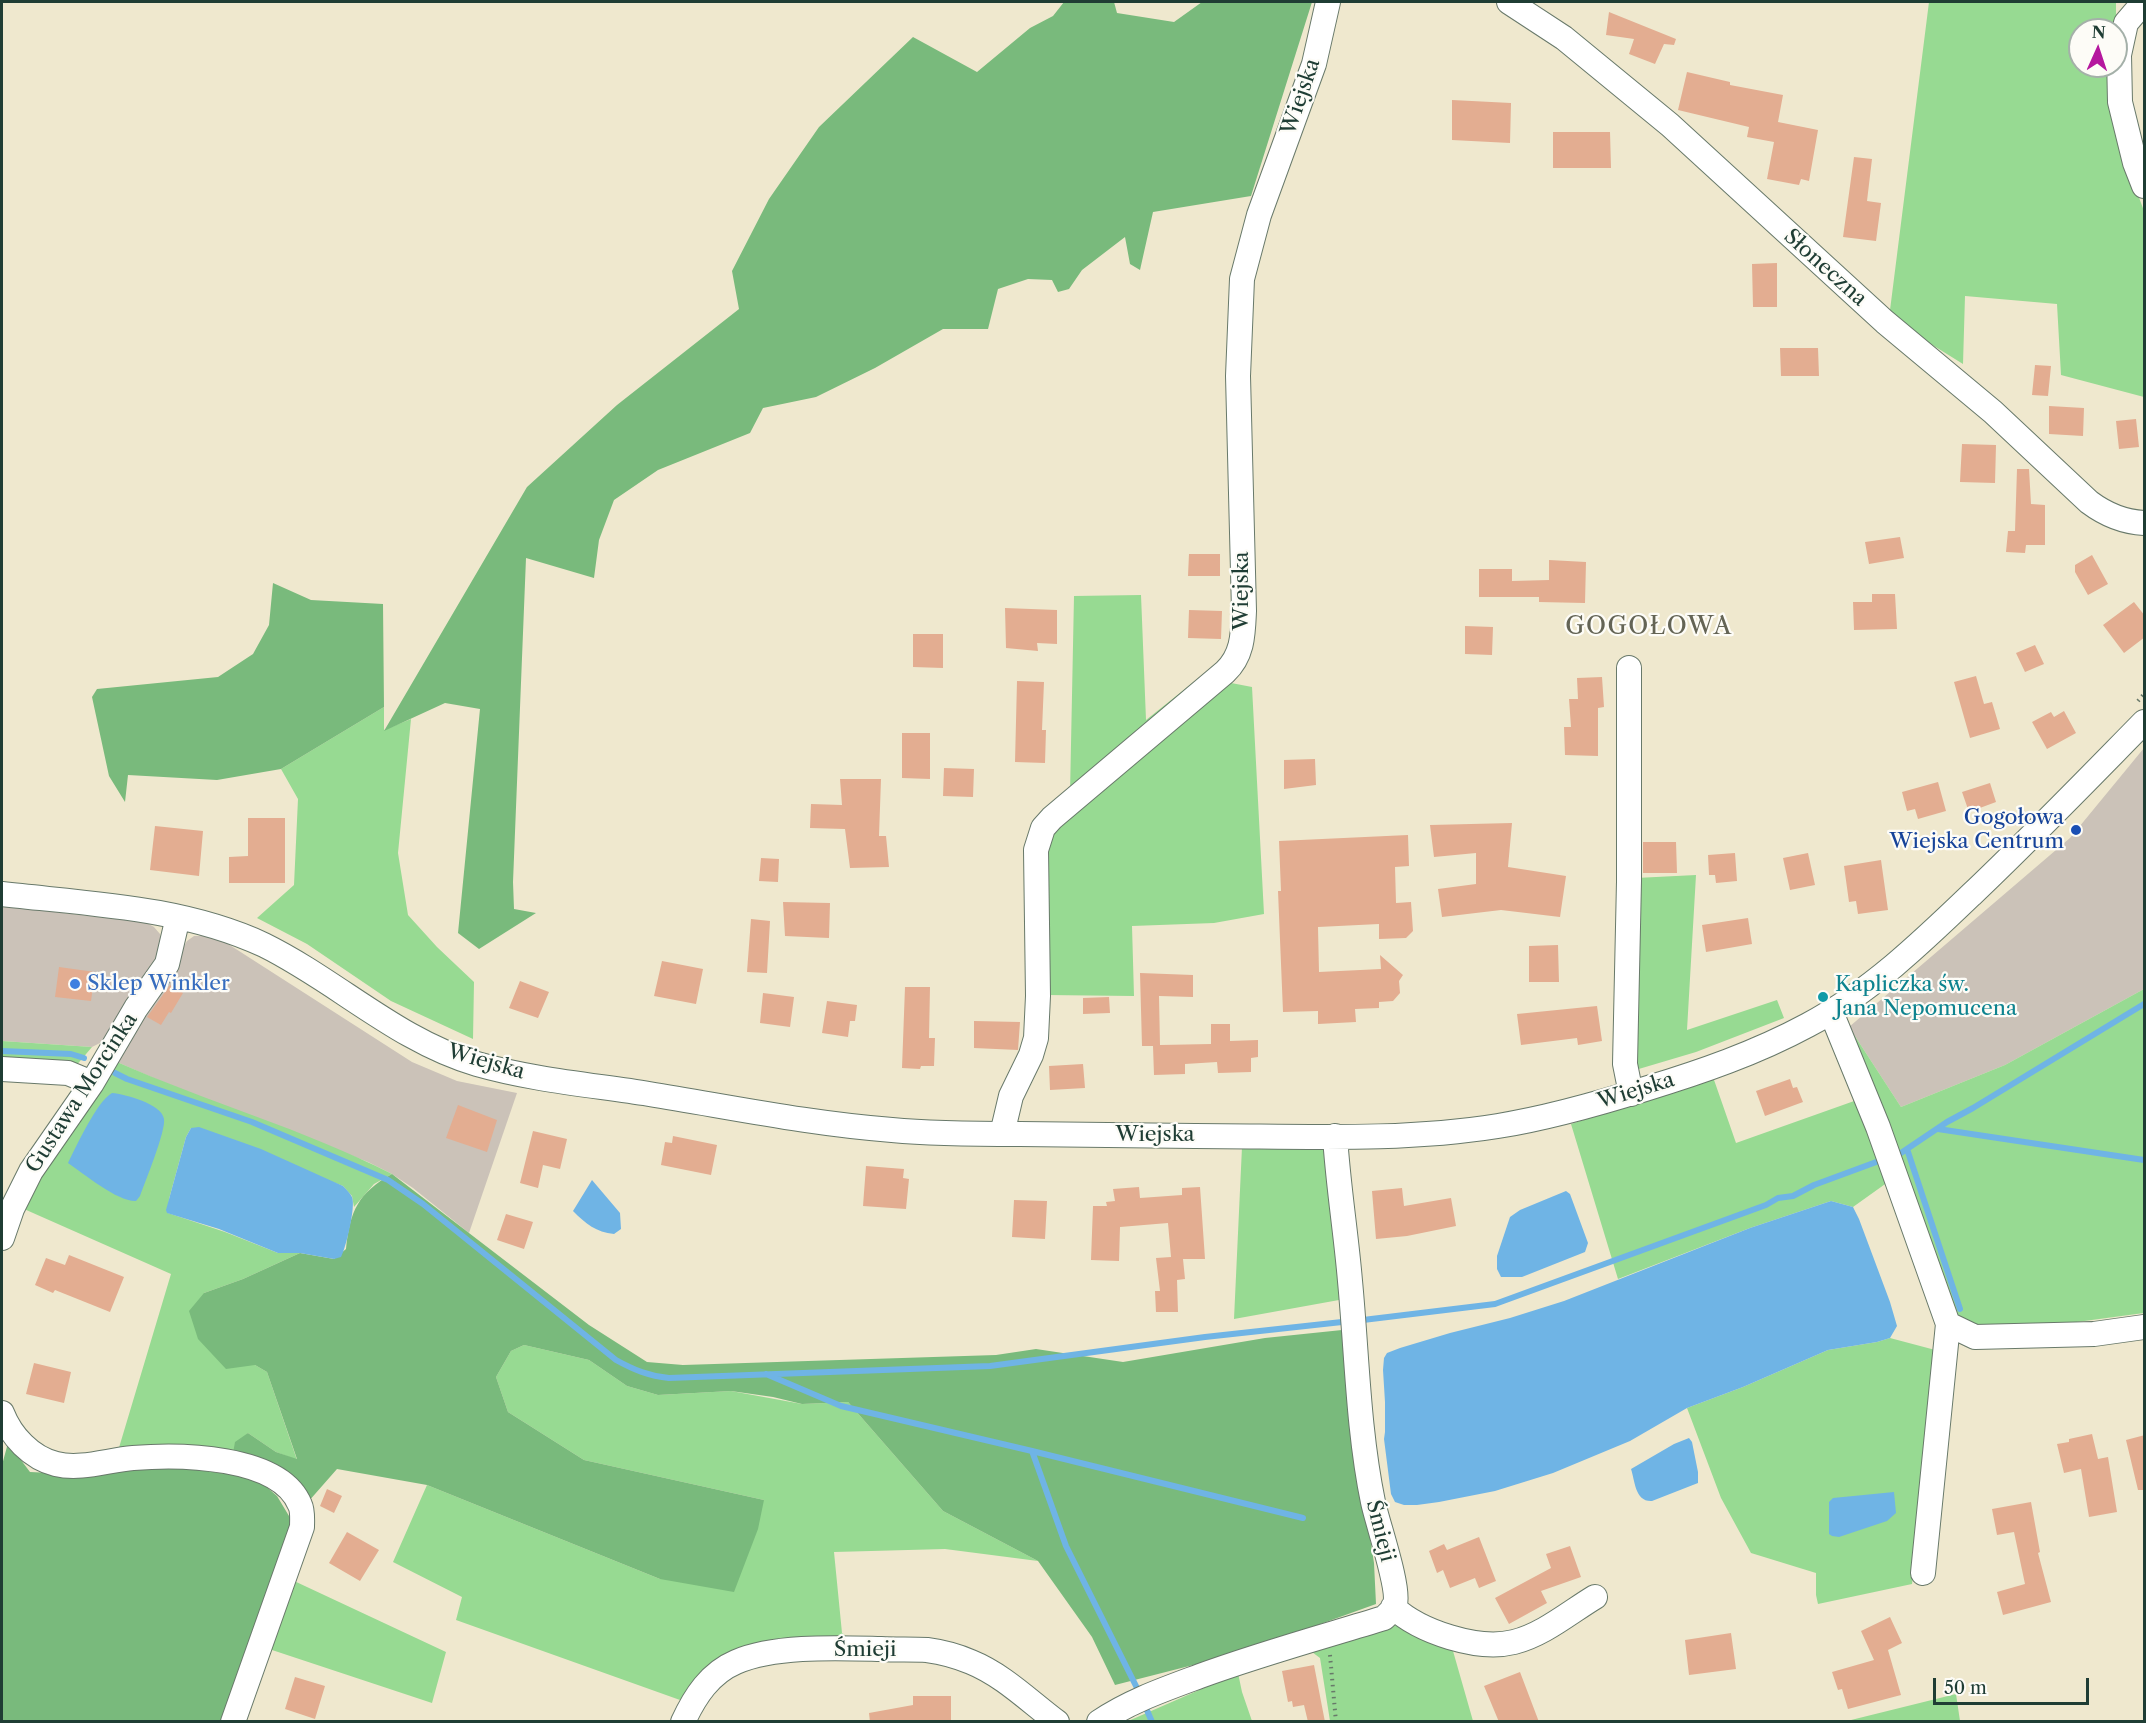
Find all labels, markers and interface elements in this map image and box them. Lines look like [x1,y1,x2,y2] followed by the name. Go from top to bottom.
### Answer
[2068,18,2128,78] north arrow
[2091,22,2106,42] text: N
[1276,56,1326,138] street label: Wiejska
[1778,224,1872,312] street label: Słoneczna
[1229,551,1255,631] street label: Wiejska
[1565,613,1733,641] district label: GOGOŁOWA
[1890,805,2064,855] place label: Gogołowa Wiejska Centrum
[2069,823,2083,837] marker: Gogołowa Wiejska Centrum
[87,971,230,997] place label: Sklep Winkler
[1835,972,2017,1022] place label: Kapliczka św. Jana Nepomucena
[68,977,82,991] marker: Sklep Winkler
[1816,990,1830,1004] marker: Kapliczka św. Jana Nepomucena
[21,1008,143,1178] street label: Gustawa Morcinka
[445,1039,527,1085] street label: Wiejska
[1595,1067,1677,1115] street label: Wiejska
[1115,1122,1195,1148] street label: Wiejska
[1360,1498,1400,1564] street label: Śmieji
[834,1637,896,1663] street label: Śmieji
[1936,1666,2092,1704] scale bar
[1944,1677,1987,1699] text: 50 m

